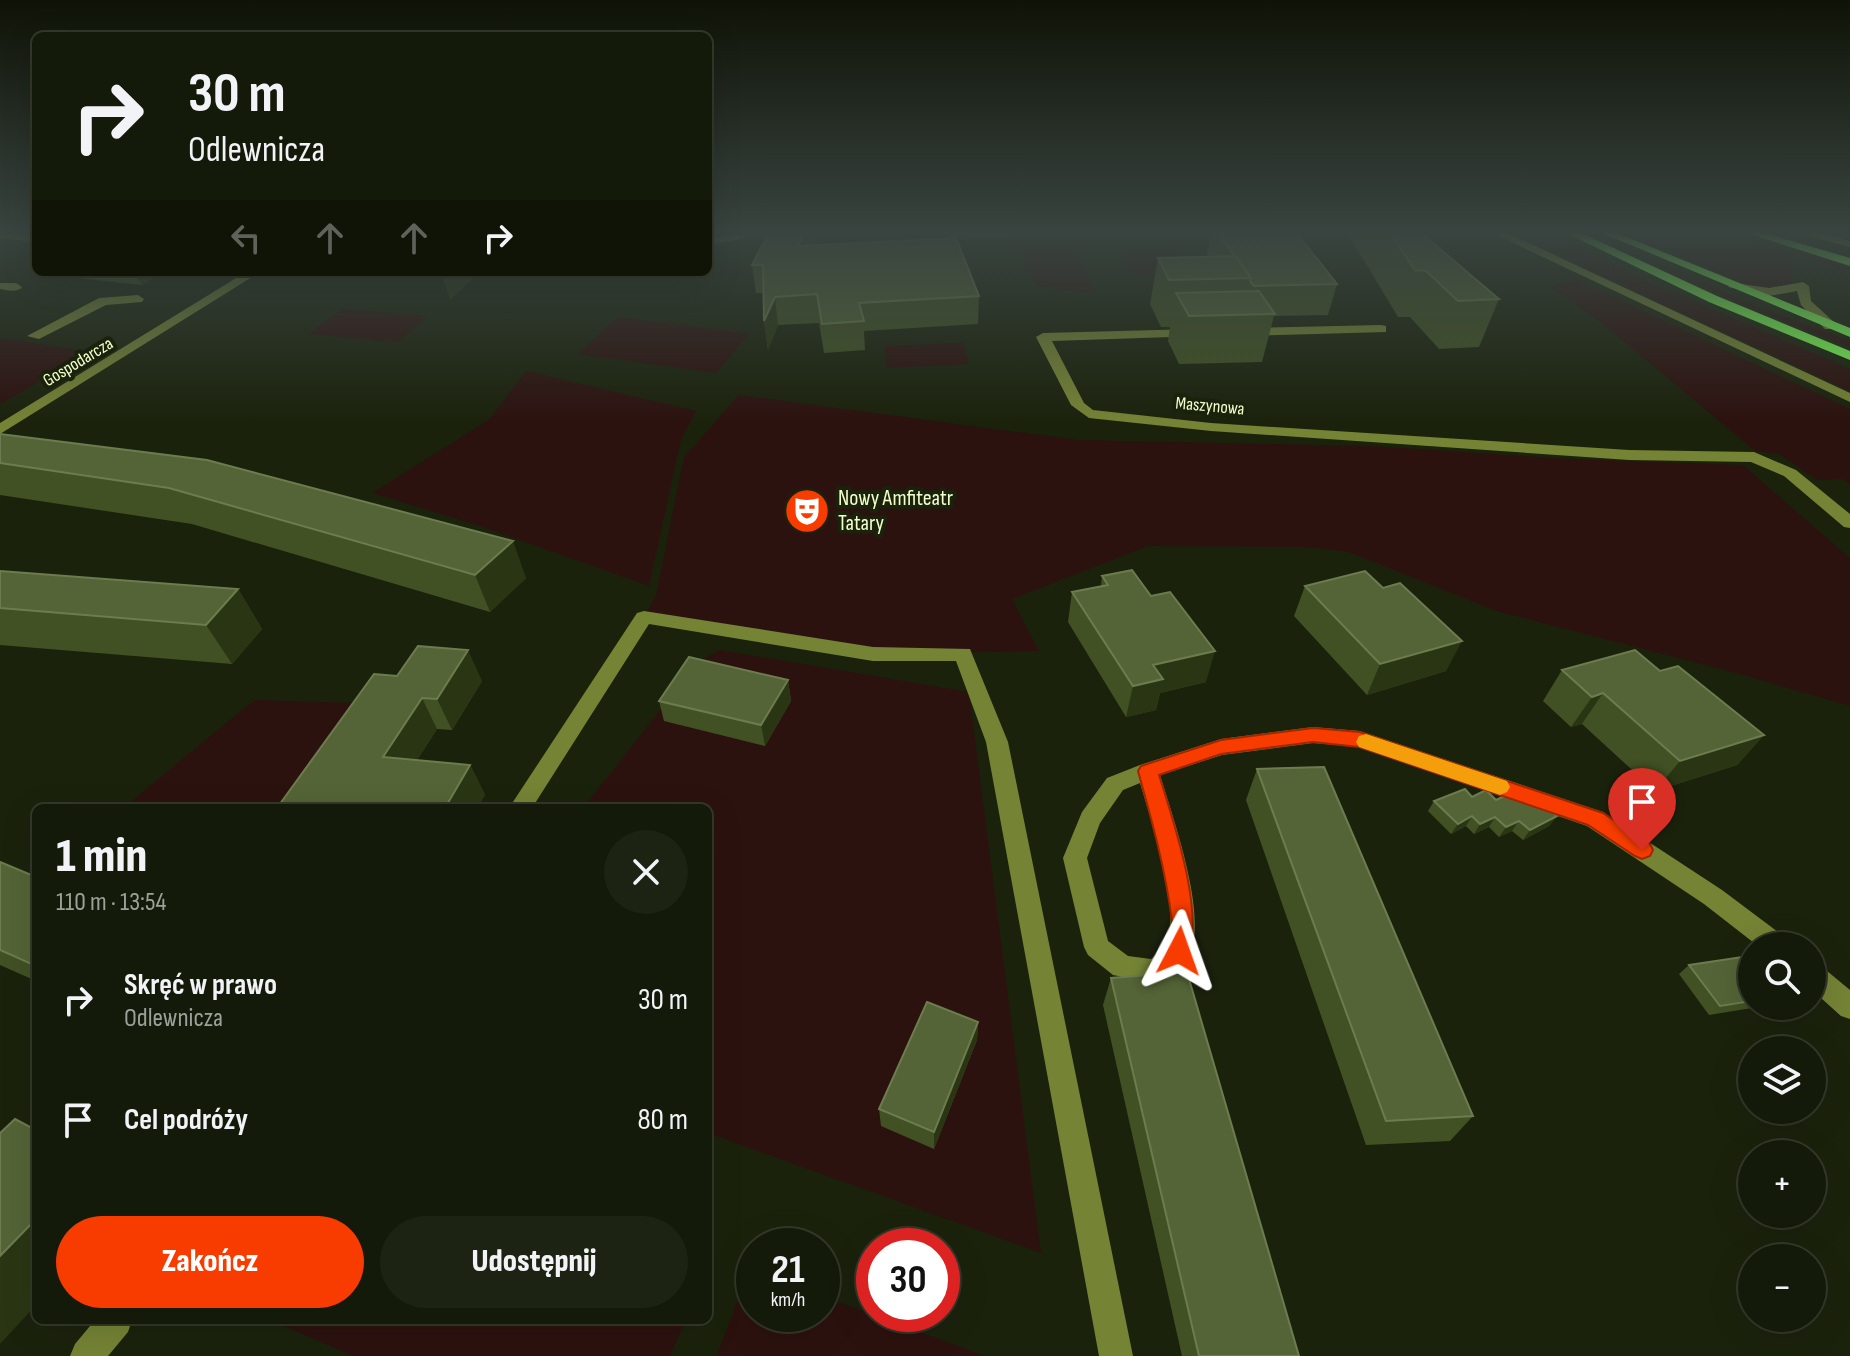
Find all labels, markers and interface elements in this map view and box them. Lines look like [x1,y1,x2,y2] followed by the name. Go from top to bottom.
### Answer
[188,61,286,128] text: 30 m
[56,64,160,168] icon: right
[188,129,325,172] text: Odlewnicza
[224,216,268,260] icon: left
[308,216,352,260] icon: ahead
[392,216,436,260] icon: ahead
[476,216,520,260] icon: right
[39,333,117,391] street label: Gospodarcza
[1175,393,1245,419] street label: Maszynowa
[838,485,953,537] place label: Nowy Amfiteatr Tatary
[783,487,831,535] theatre icon: Nowy Amfiteatr Tatary
[1608,768,1676,850] pin
[1620,780,1664,824] icon: arrive
[56,828,147,885] text: 1 min
[604,830,688,914] button: close
[56,887,166,918] text: 110 m · 13:54
[1137,909,1221,993] position arrow
[1738,932,1826,1332] map controls
[1738,932,1826,1020] button: search
[124,967,277,1003] text: Skręć w prawo
[56,978,100,1022] icon: right
[638,982,688,1018] text: 30 m
[124,1003,223,1034] text: Odlewnicza
[1738,1036,1826,1124] button: layers
[56,1098,100,1142] icon: arrive
[124,1102,248,1138] text: Cel podróży
[637,1102,688,1138] text: 80 m
[1738,1140,1826,1228] button: +
[56,1216,364,1308] button: Zakończ
[380,1216,688,1308] button: Udostępnij
[856,1228,960,1332] speed limit sign: 30
[1738,1244,1826,1332] button: −
[771,1246,805,1294] text: 21
[771,1288,805,1312] text: km/h

